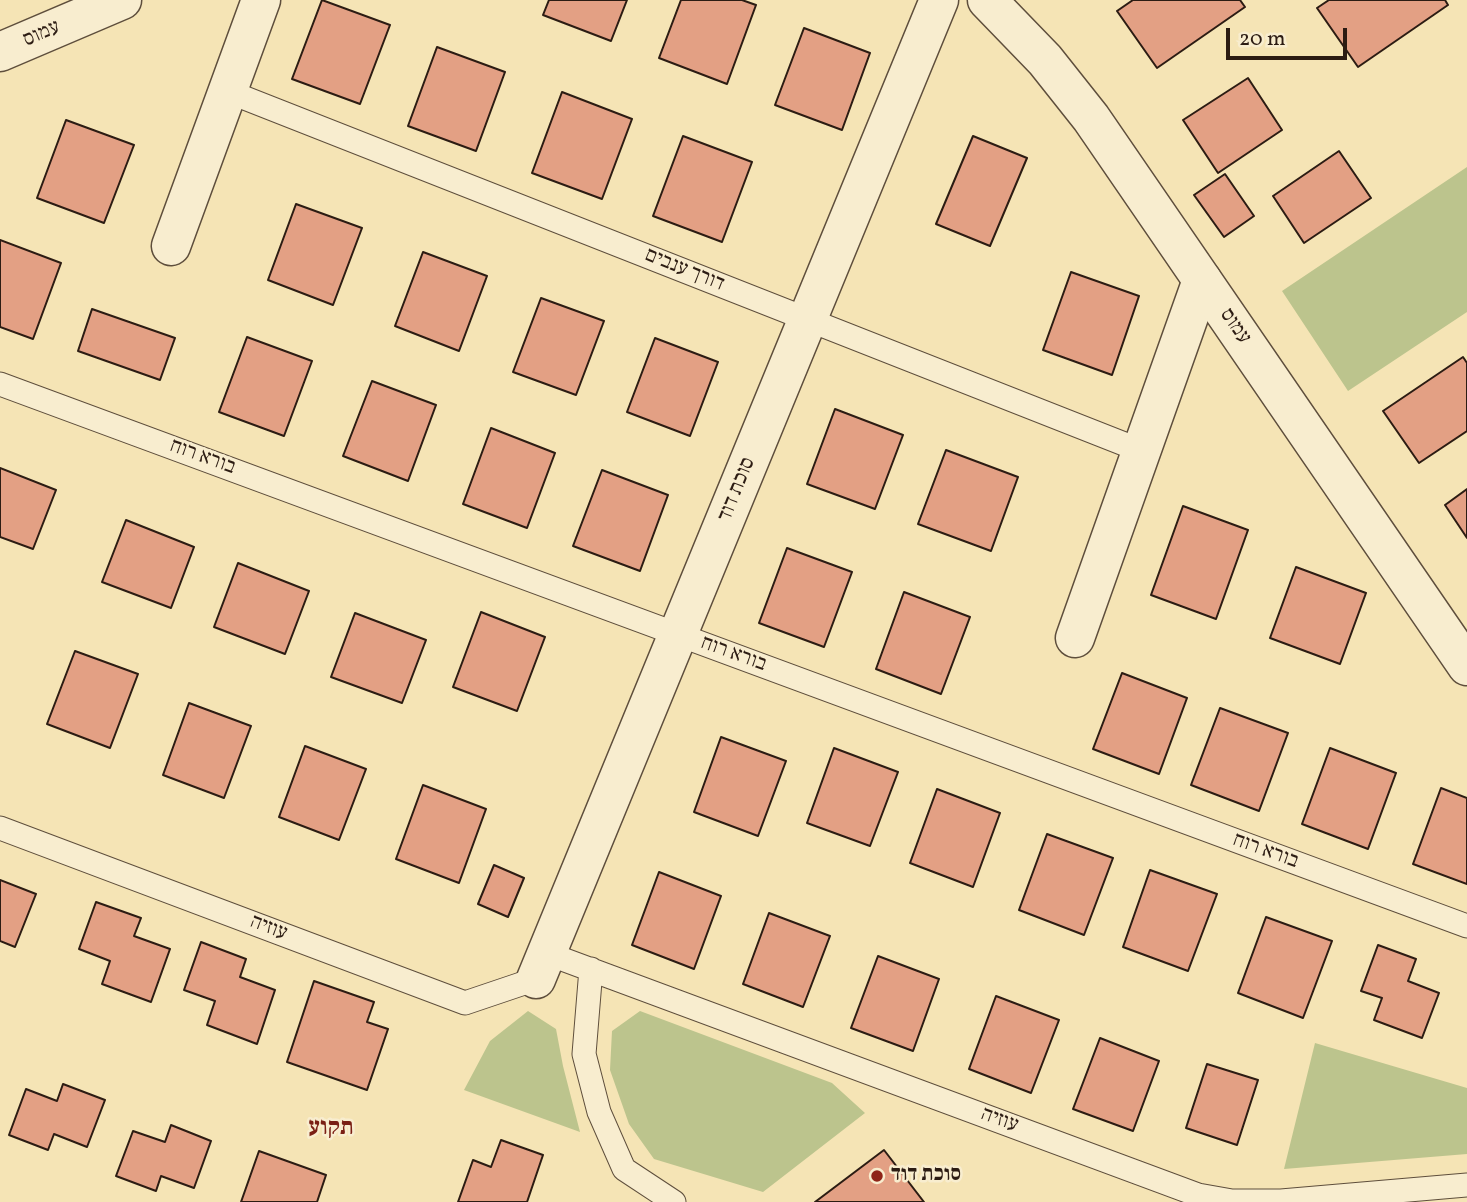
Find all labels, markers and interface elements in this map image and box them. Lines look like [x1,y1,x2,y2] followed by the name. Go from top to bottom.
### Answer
[1229,14,1350,58] scale bar
[20,16,64,54] street label: עמוס
[1239,25,1285,54] text: 20 m
[640,244,728,298] street label: דורך ענבים
[1213,304,1255,350] street label: עמוס
[166,434,238,482] street label: בורא רוח
[714,454,762,526] street label: סוכת דוד
[697,631,769,679] street label: בורא רוח
[1229,828,1301,876] street label: בורא רוח
[246,910,290,948] street label: עוזיה
[977,1103,1021,1139] street label: עוזיה
[308,1116,354,1144] district label: תקוע
[891,1163,961,1189] place label: סוכת דוד
[869,1168,885,1184] marker: סוכת דוד

